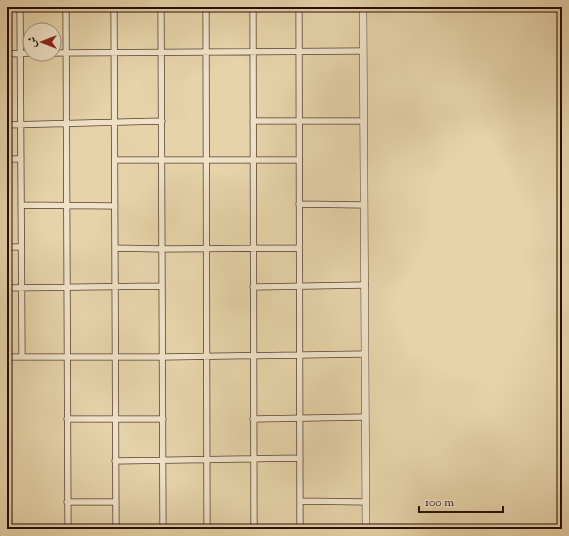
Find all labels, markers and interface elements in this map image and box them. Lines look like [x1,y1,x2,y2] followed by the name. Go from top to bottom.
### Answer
[22,22,62,62] north arrow
[25,36,41,47] text: ش
[419,488,503,514] scale bar
[425,494,454,512] text: 100 m

